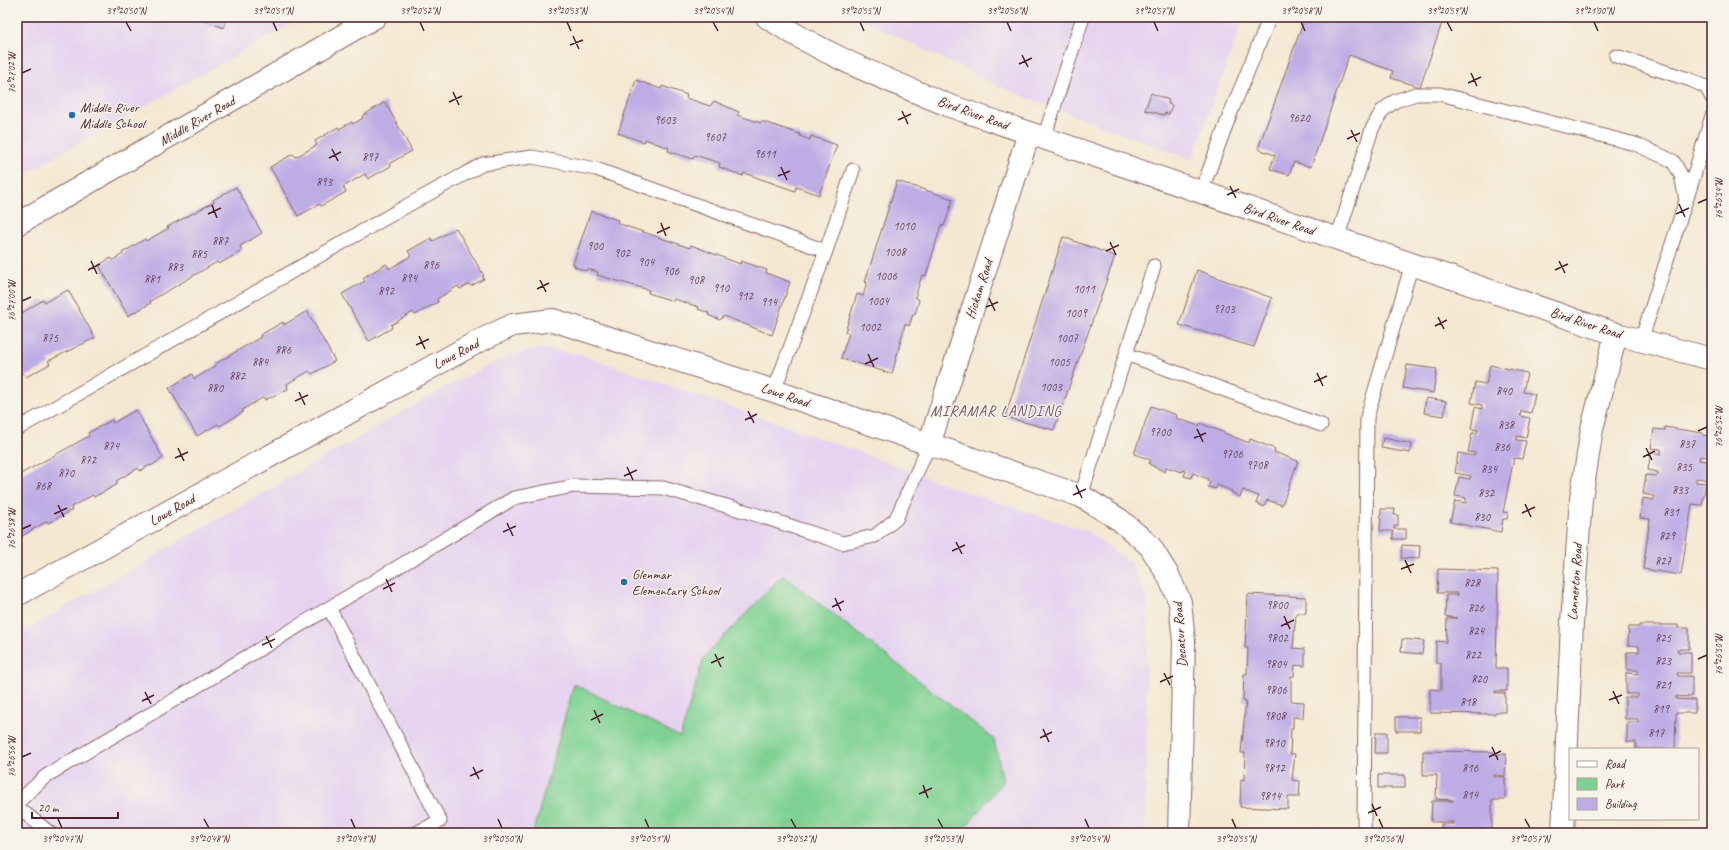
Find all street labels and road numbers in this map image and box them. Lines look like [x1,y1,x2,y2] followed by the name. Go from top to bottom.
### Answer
[156,91,240,150] street label: Middle River Road
[935,92,1013,135] street label: Bird River Road
[1241,199,1319,240] street label: Bird River Road
[961,255,997,321] street label: Hickam Road
[1548,303,1626,343] street label: Bird River Road
[430,334,484,373] street label: Lowe Road
[759,379,814,412] street label: Lowe Road
[146,489,200,529] street label: Lowe Road
[1564,541,1586,621] street label: Lannerton Road
[1169,599,1191,668] street label: Decatur Road

